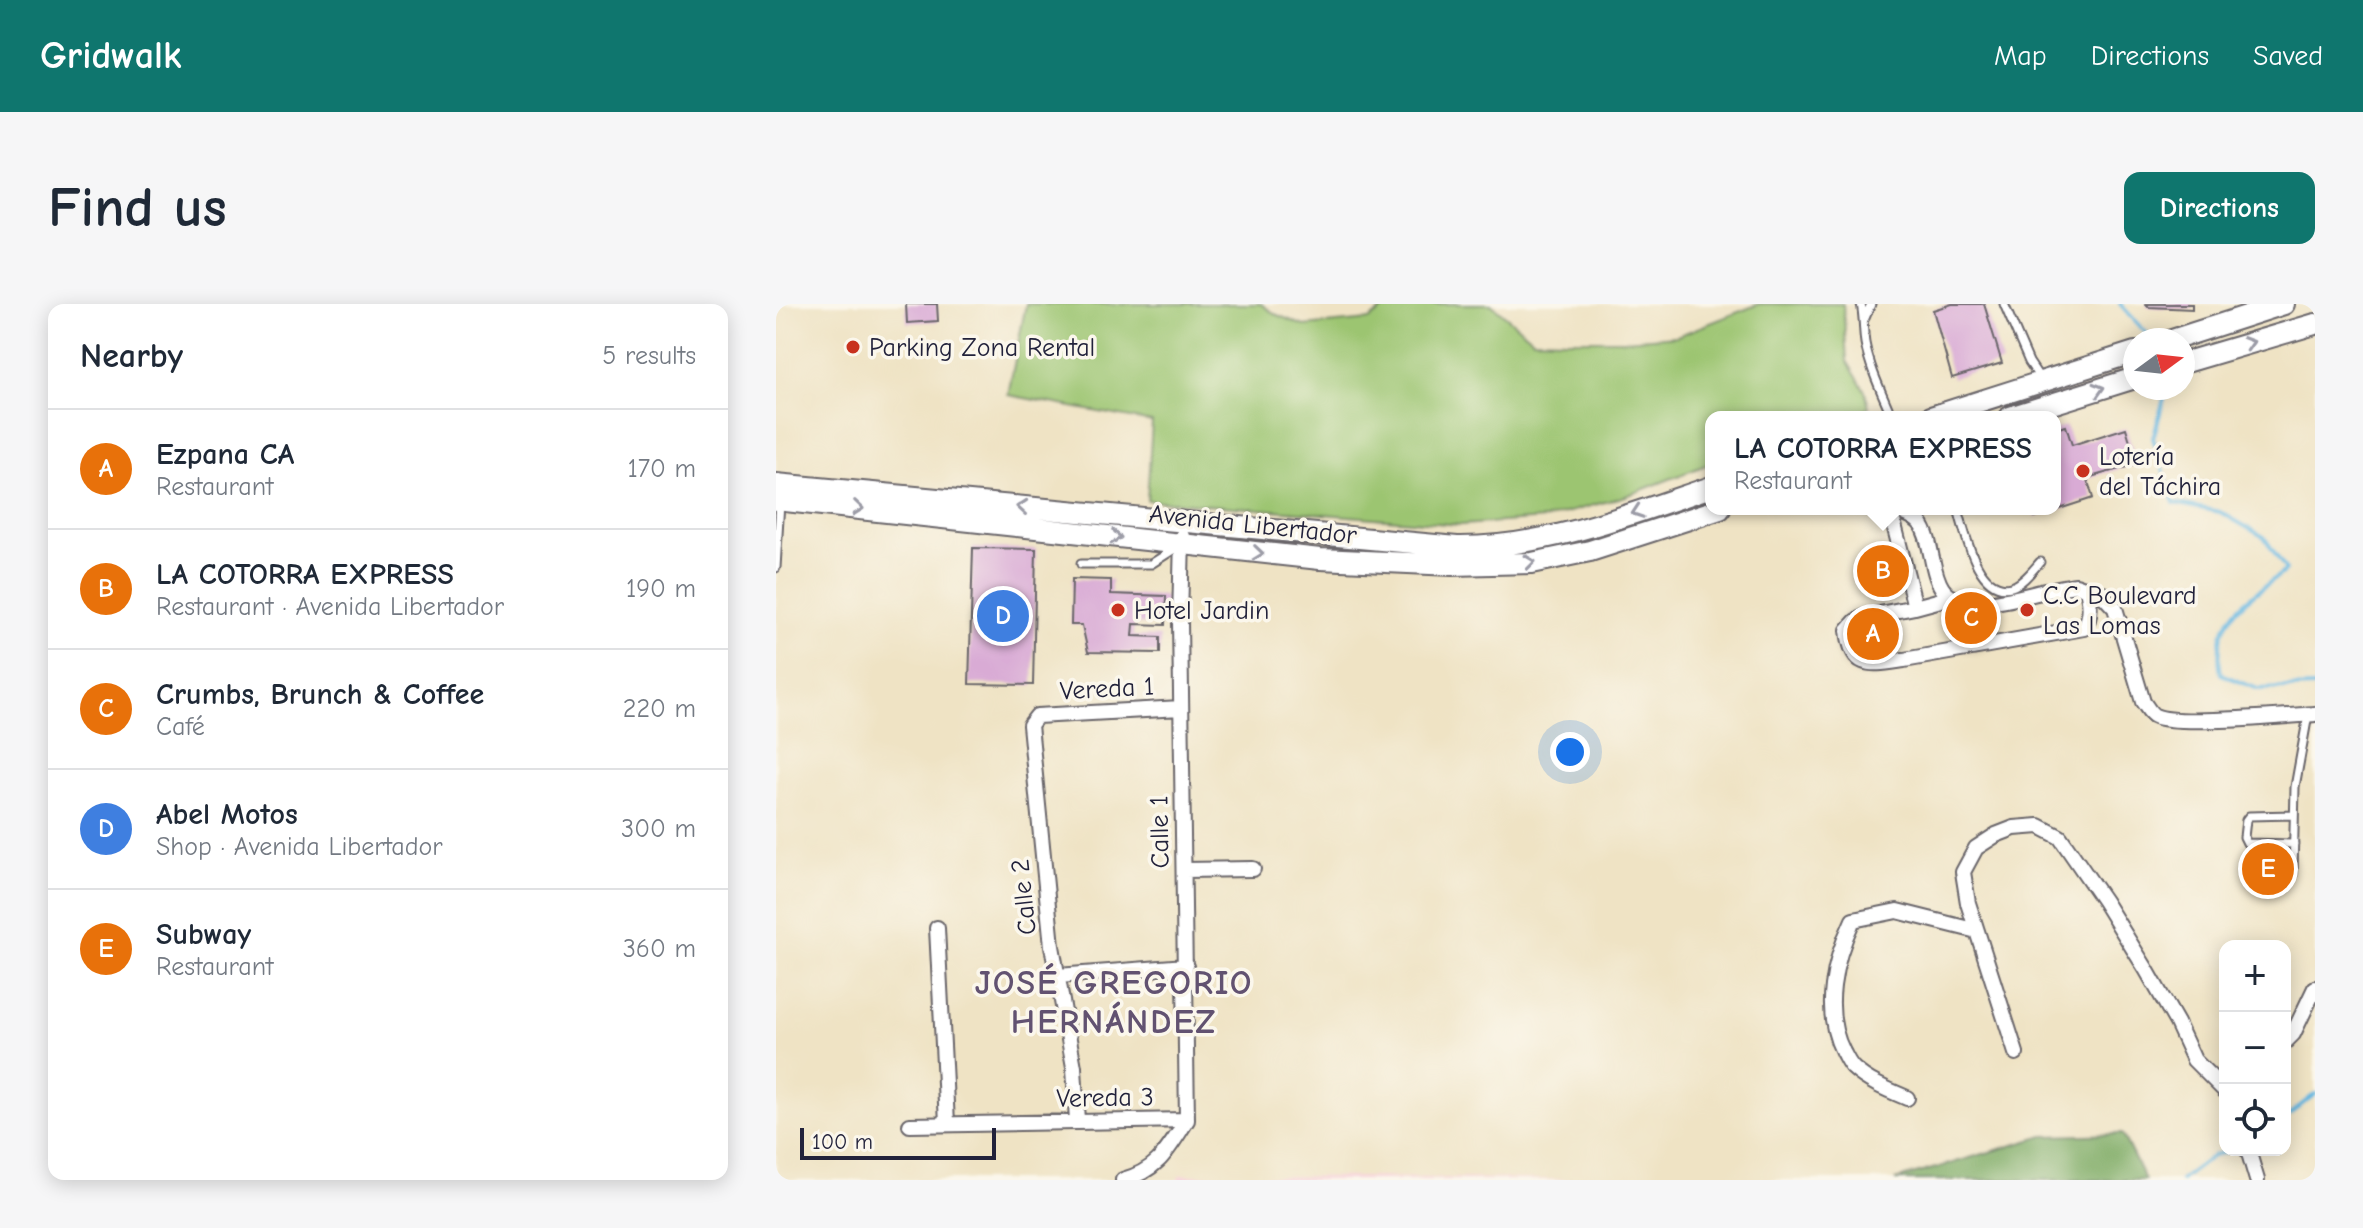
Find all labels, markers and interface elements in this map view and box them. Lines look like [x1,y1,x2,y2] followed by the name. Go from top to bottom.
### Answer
[40,34,182,78] text: Gridwalk
[1994,40,2047,72] text: Map
[2091,40,2209,72] text: Directions
[2253,40,2323,72] text: Saved
[2124,172,2315,244] button: Directions
[48,176,227,240] text: Find us
[2123,328,2195,400] north arrow
[869,333,1095,363] place label: Parking Zona Rental
[80,336,183,376] text: Nearby
[2242,336,2255,352] one-way arrow
[844,338,862,356] marker: Parking Zona Rental
[602,341,696,371] text: 5 results
[2092,382,2106,398] one-way arrow
[1705,411,2061,515] popup
[1734,431,2032,466] text: LA COTORRA EXPRESS
[156,437,294,472] text: Ezpana CA
[2099,442,2221,502] place label: Lotería del Táchira
[99,454,113,484] text: A
[627,454,696,484] text: 170 m
[2074,462,2092,480] marker: Lotería del Táchira
[1734,466,1852,496] text: Restaurant
[156,472,273,502] text: Restaurant
[1015,498,1028,515] one-way arrow
[1148,499,1359,551] street label: Avenida Libertador
[852,500,865,517] one-way arrow
[1631,502,1645,518] one-way arrow
[1110,528,1123,545] one-way arrow
[1857,541,1909,601] pin: B
[1252,544,1265,561] one-way arrow
[1524,553,1537,570] one-way arrow
[156,557,454,592] text: LA COTORRA EXPRESS
[98,574,114,604] text: B
[626,574,696,604] text: 190 m
[2043,581,2197,641] place label: C.C Boulevard Las Lomas
[977,586,1029,646] pin: D
[1945,588,1997,648] pin: C
[156,592,504,622] text: Restaurant · Avenida Libertador
[1134,596,1269,626] place label: Hotel Jardin
[1109,601,1127,619] marker: Hotel Jardin
[2018,601,2036,619] marker: C.C Boulevard Las Lomas
[1847,604,1899,664] pin: A
[1059,672,1155,706] street label: Vereda 1
[156,677,484,712] text: Crumbs, Brunch & Coffee
[98,694,114,724] text: C
[623,694,696,724] text: 220 m
[156,712,205,742] text: Café
[1550,732,1590,772] your location
[1144,795,1176,869] street label: Calle 1
[156,797,298,832] text: Abel Motos
[98,814,114,844] text: D
[621,814,696,844] text: 300 m
[156,832,443,862] text: Shop · Avenida Libertador
[2242,839,2294,899] pin: E
[1005,857,1043,936] street label: Calle 2
[156,917,251,952] text: Subway
[98,934,114,964] text: E
[623,934,696,964] text: 360 m
[2219,940,2291,1156] map controls
[2219,940,2291,1012] button: +
[156,952,273,982] text: Restaurant
[975,963,1253,1042] district label: JOSÉ GREGORIO HERNÁNDEZ
[2219,1012,2291,1084] button: −
[1056,1082,1154,1114] street label: Vereda 3
[2219,1084,2291,1156] button: locate
[800,1124,996,1160] scale bar
[812,1129,873,1155] text: 100 m

